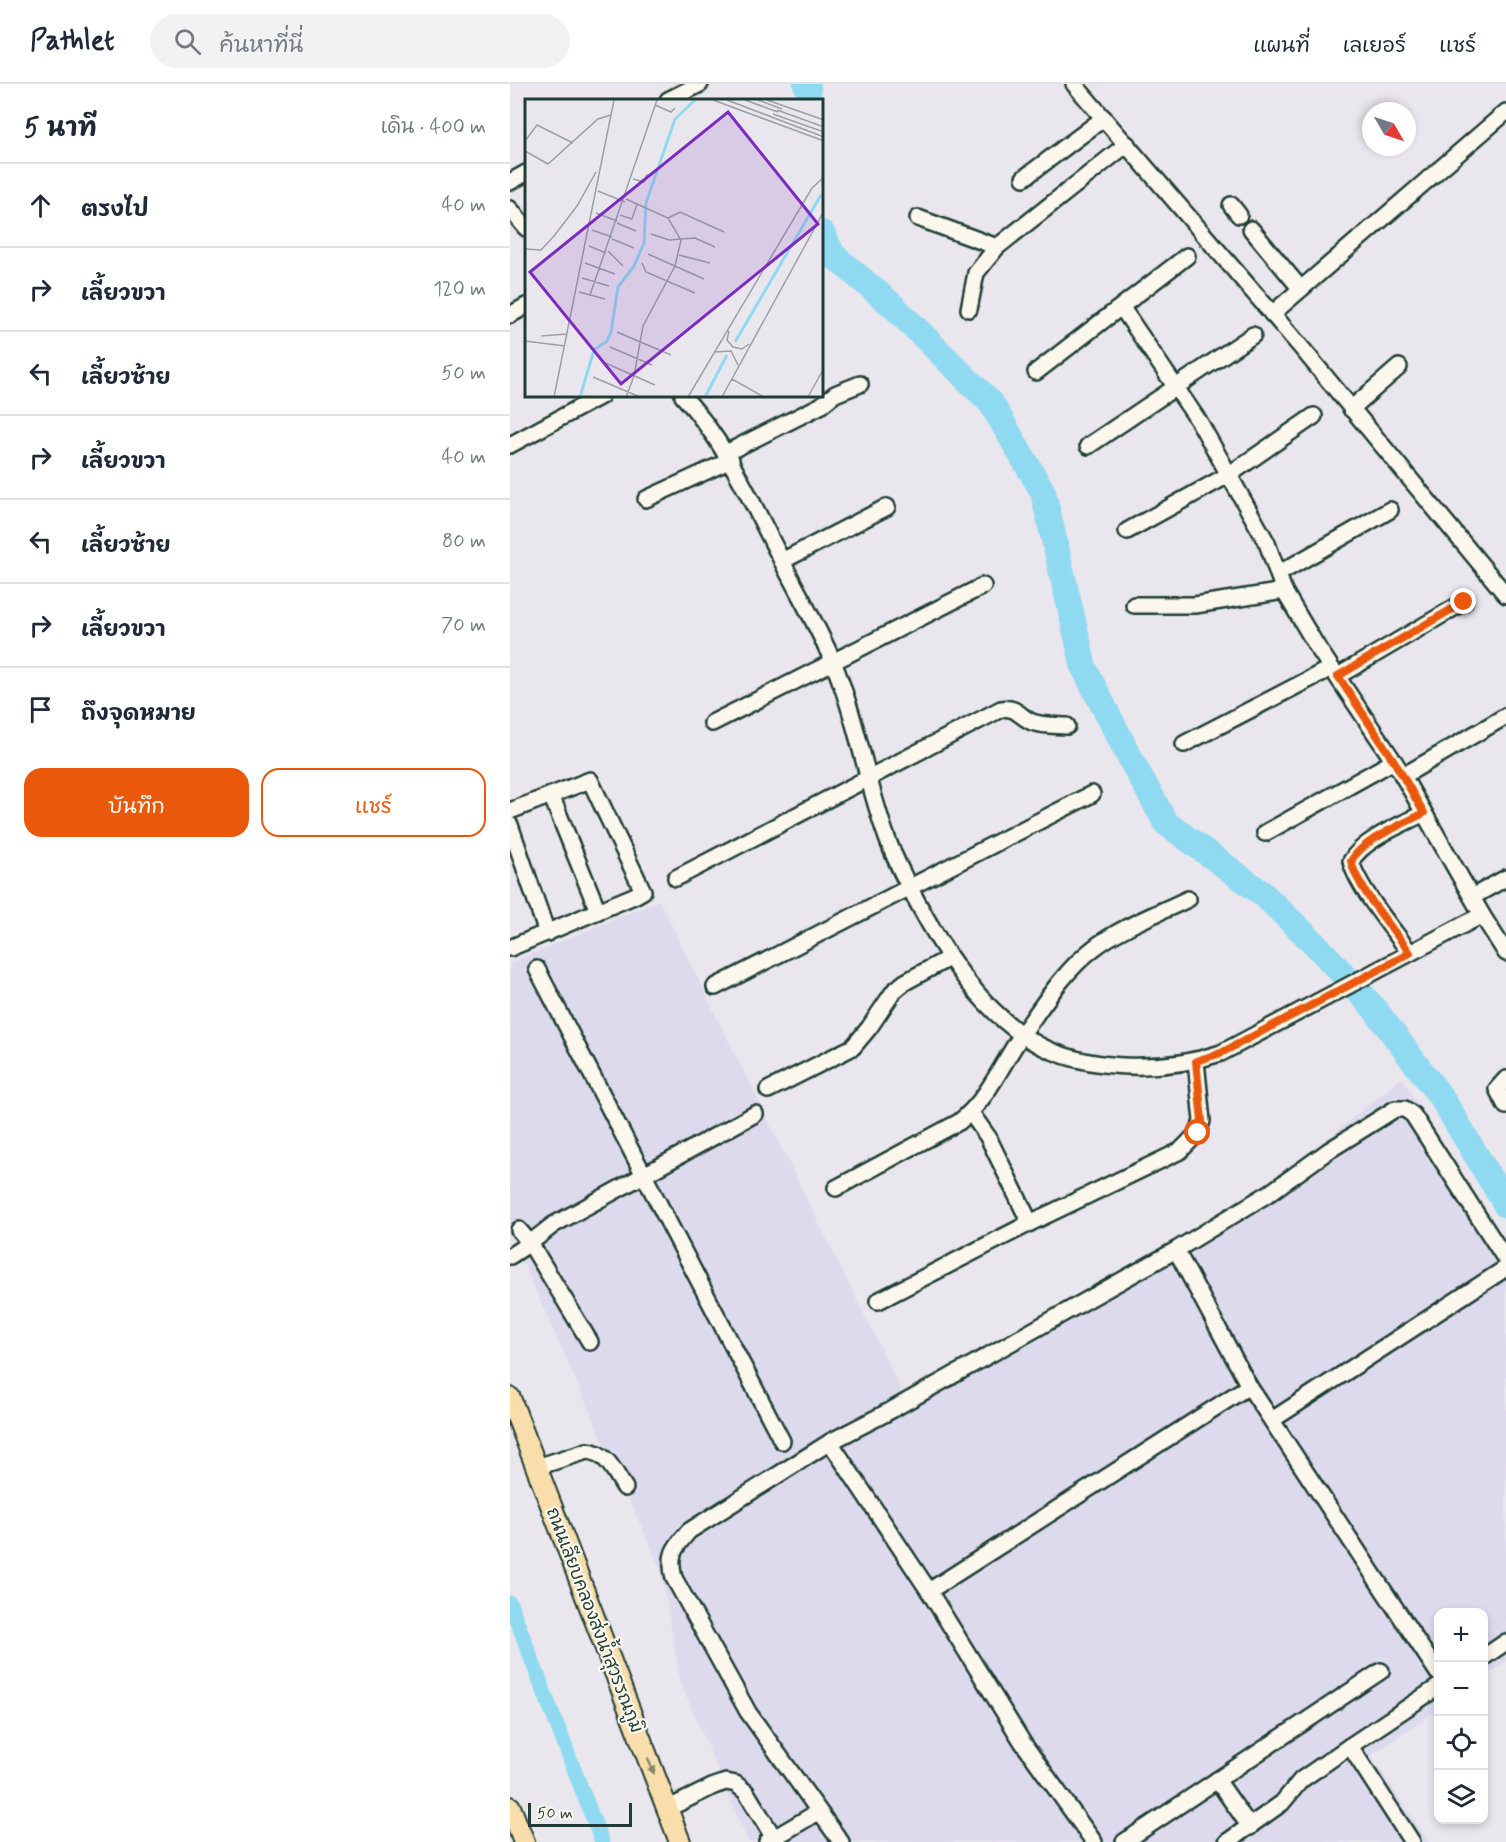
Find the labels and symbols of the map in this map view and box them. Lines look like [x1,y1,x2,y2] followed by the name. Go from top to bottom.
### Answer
[525,99,824,398] inset map
[1362,102,1416,156] north arrow
[1450,588,1476,614] route end
[1184,1119,1210,1145] route start
[539,1502,654,1737] street label: ถนนเลียบคลองส่งน้ำสุวรรณภูมิ
[646,1758,656,1776] one-way arrow
[528,1800,632,1828] scale bar

